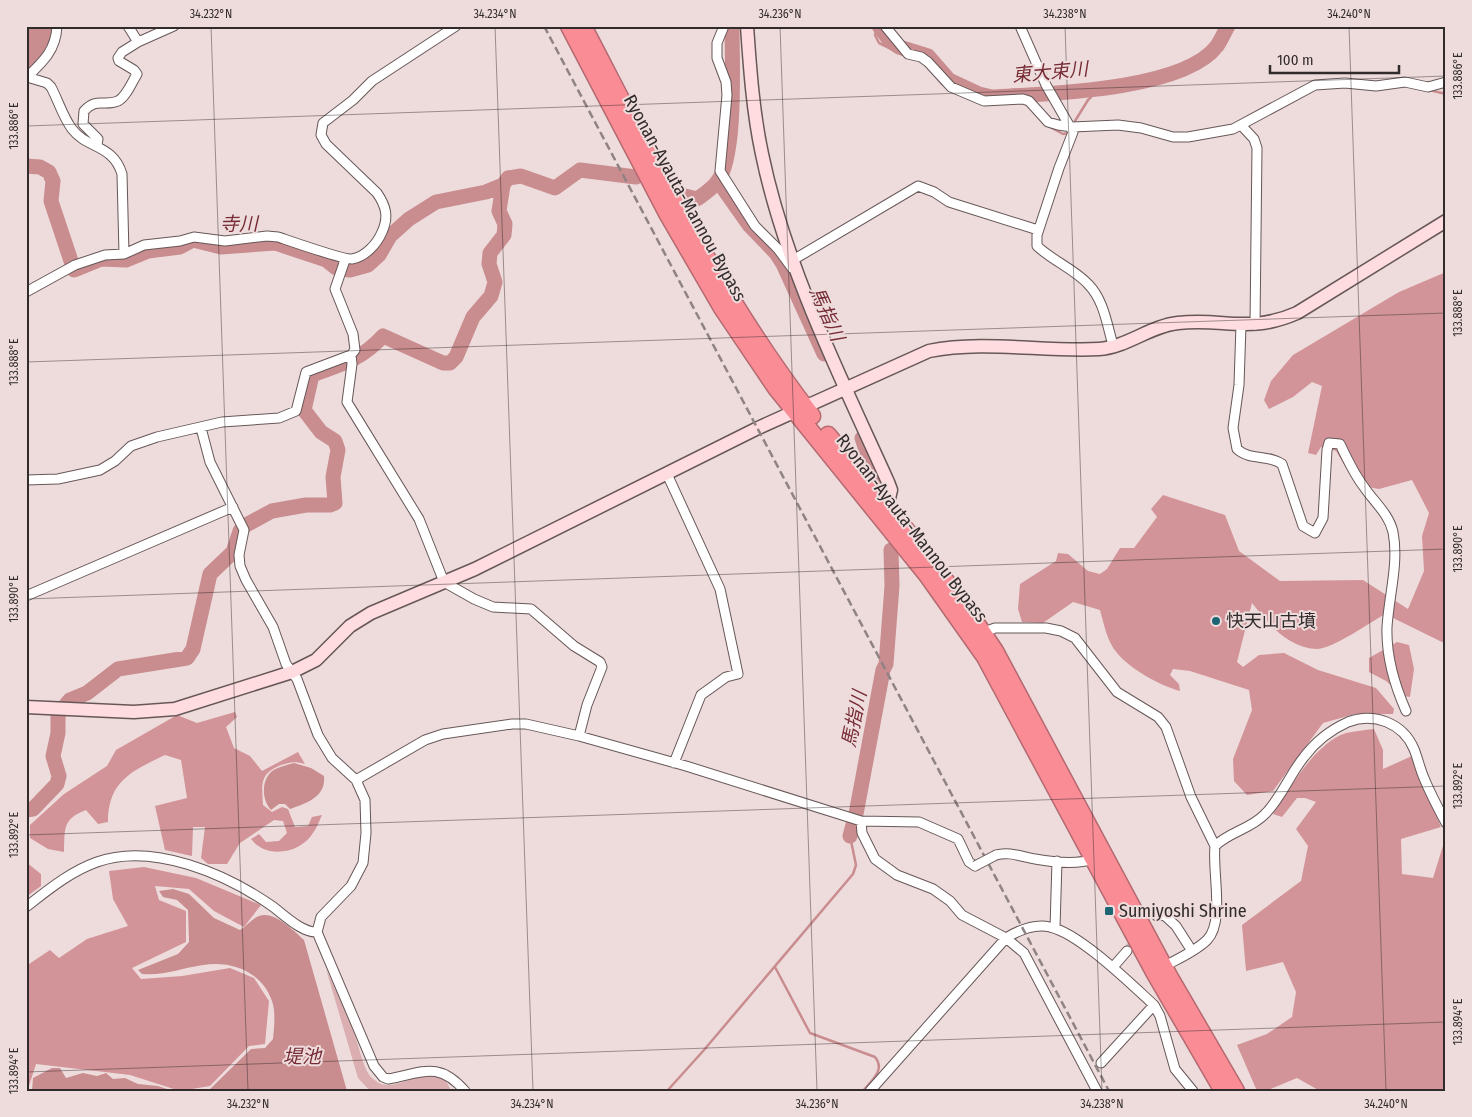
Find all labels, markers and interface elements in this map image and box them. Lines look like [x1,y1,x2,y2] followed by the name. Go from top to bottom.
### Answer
[190,7,232,21] text: 34.232°N
[473,7,517,21] text: 34.234°N
[758,7,802,21] text: 34.236°N
[1043,7,1087,21] text: 34.238°N
[1327,7,1371,21] text: 34.240°N
[1270,42,1398,74] scale bar
[1277,51,1314,69] text: 100 m
[1451,52,1465,100] text: 133.886°E
[1011,57,1091,87] water label: 東大束川
[619,91,751,305] street label: Ryonan-Ayauta-Mannou Bypass
[7,102,21,150] text: 133.886°E
[220,212,260,236] water label: 寺川
[805,283,850,347] water label: 馬指川
[1451,289,1465,337] text: 133.888°E
[7,338,21,386] text: 133.888°E
[832,429,993,627] street label: Ryonan-Ayauta-Mannou Bypass
[1451,525,1465,573] text: 133.890°E
[7,575,21,623] text: 133.890°E
[1226,610,1316,632] place label: 快天山古墳
[1210,615,1222,627] marker: 快天山古墳
[837,687,872,749] water label: 馬指川
[1451,763,1465,809] text: 133.892°E
[7,812,21,858] text: 133.892°E
[1119,900,1247,922] place label: Sumiyoshi Shrine
[1103,905,1115,917] marker: Sumiyoshi Shrine
[1451,998,1465,1045] text: 133.894°E
[283,1045,323,1068] water label: 堤池
[7,1047,21,1094] text: 133.894°E
[227,1097,269,1111] text: 34.232°N
[510,1097,554,1111] text: 34.234°N
[795,1097,839,1111] text: 34.236°N
[1080,1097,1124,1111] text: 34.238°N
[1364,1097,1408,1111] text: 34.240°N

